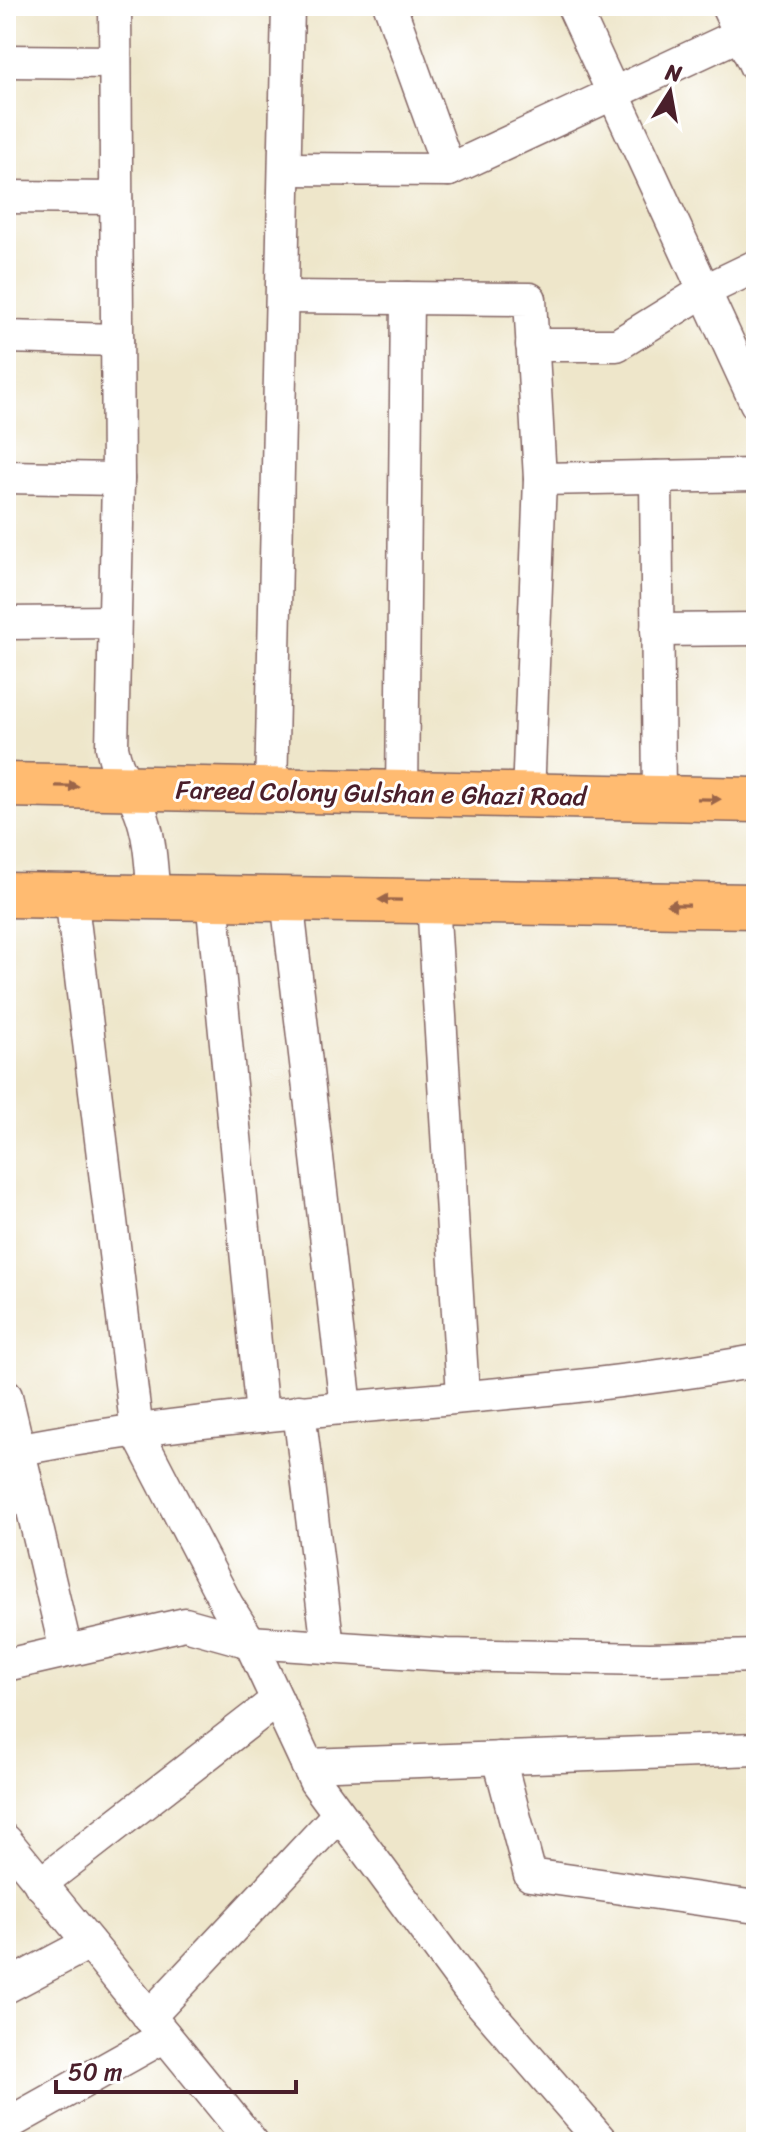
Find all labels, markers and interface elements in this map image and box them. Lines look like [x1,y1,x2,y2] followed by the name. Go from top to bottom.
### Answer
[630,52,710,132] north arrow
[662,52,686,94] text: N
[175,766,589,820] street label: Fareed Colony Gulshan e Ghazi Road
[55,780,80,792] one-way arrow
[697,793,722,805] one-way arrow
[377,894,402,907] one-way arrow
[665,898,690,911] one-way arrow
[56,2044,296,2094] scale bar
[68,2051,123,2093] text: 50 m

